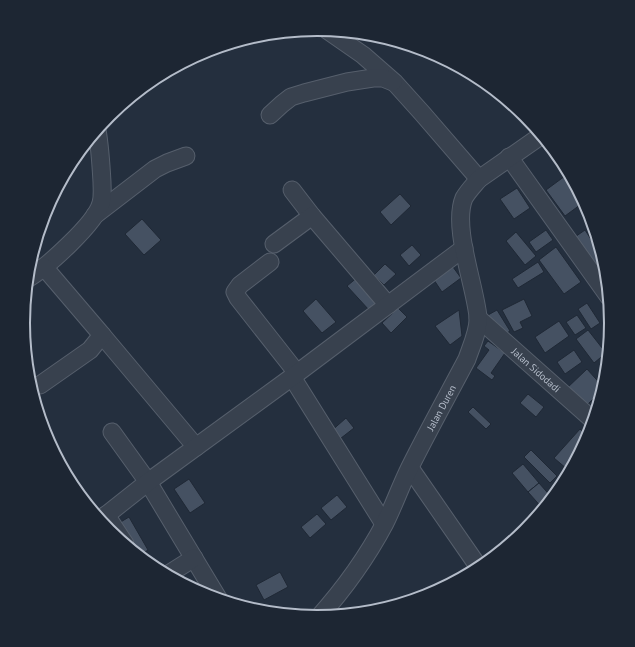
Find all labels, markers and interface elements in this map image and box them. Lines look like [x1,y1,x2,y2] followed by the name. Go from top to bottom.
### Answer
[508,344,564,395] street label: Jalan Sidodadi
[423,382,459,433] street label: Jalan Duren

